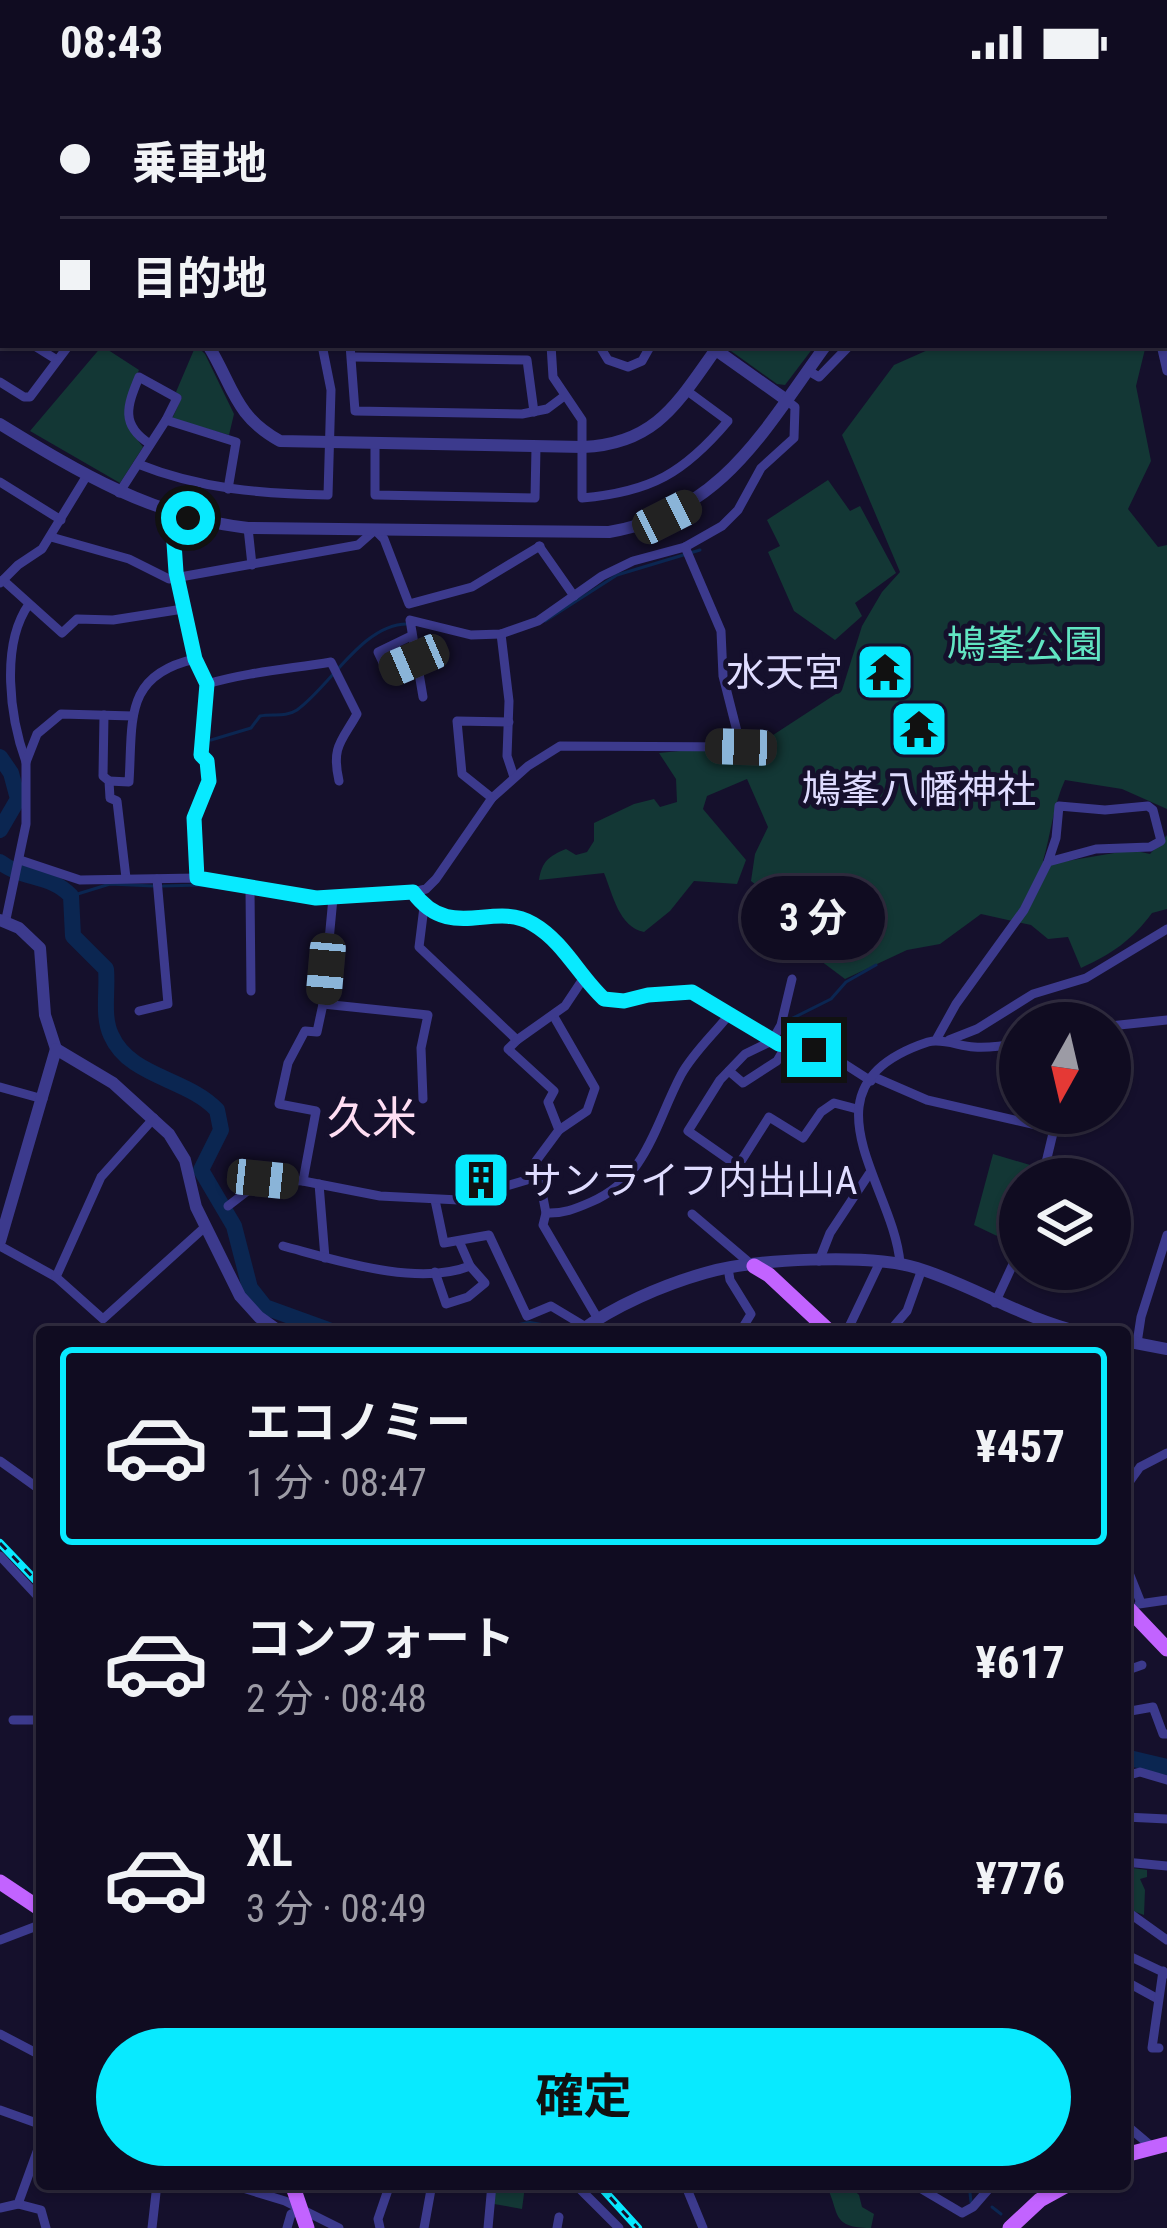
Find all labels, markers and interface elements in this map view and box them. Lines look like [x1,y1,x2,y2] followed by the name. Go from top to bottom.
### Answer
[60,16,163,69] text: 08:43
[132,137,267,190] text: 乗車地
[132,252,267,305] text: 目的地
[627,485,707,549] car
[161,491,215,545] route start
[947,622,1103,668] park label: 鳩峯公園
[374,629,454,691] car
[854,641,916,703] temple icon: 水天宮
[726,650,843,696] place label: 水天宮
[888,698,950,760] temple icon: 鳩峯八幡神社
[704,728,778,766] car
[802,767,1036,813] place label: 鳩峯八幡神社
[742,876,886,960] callout: 3 分
[779,895,847,941] text: 3 分
[305,932,347,1006] car
[999,1002,1131,1134] north arrow
[999,1002,1131,1290] map controls
[787,1023,841,1077] route end
[327,1092,417,1145] district label: 久米
[450,1149,512,1211] building icon: サンライフ内出山A
[225,1157,301,1201] car
[523,1158,858,1204] place label: サンライフ内出山A
[999,1158,1131,1290] button: layers
[102,1392,210,1500] icon: car
[246,1396,471,1449] text: エコノミー
[975,1420,1065,1473] text: ¥457
[246,1460,427,1506] text: 1 分 · 08:47
[102,1608,210,1716] icon: car
[246,1612,515,1665] text: コンフォート
[975,1636,1065,1689] text: ¥617
[246,1676,427,1722] text: 2 分 · 08:48
[102,1824,210,1932] icon: car
[246,1824,293,1877] text: XL
[975,1852,1065,1905] text: ¥776
[246,1886,427,1932] text: 3 分 · 08:49
[96,2028,1071,2166] button: 確定

